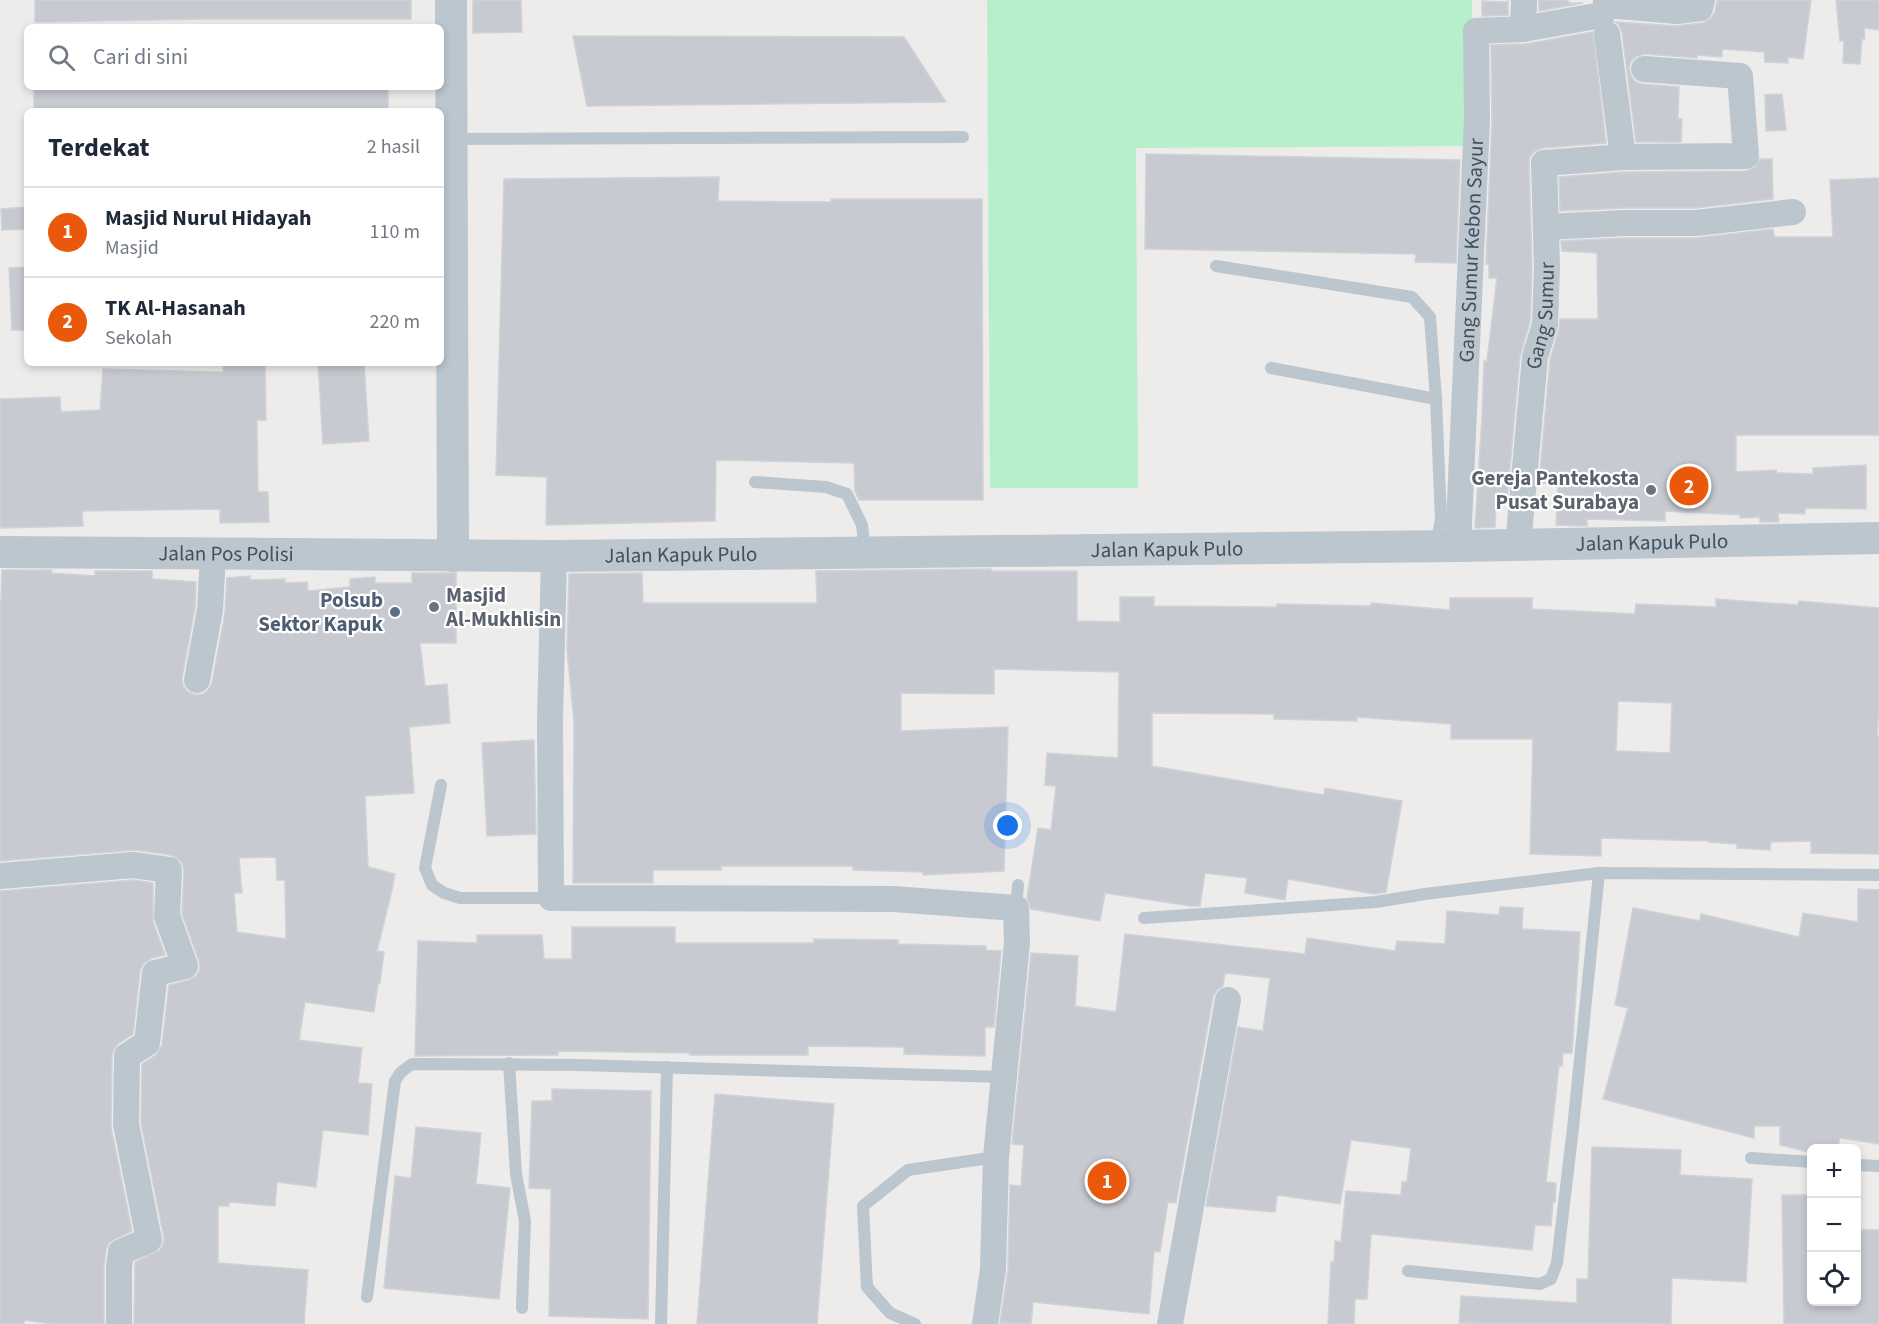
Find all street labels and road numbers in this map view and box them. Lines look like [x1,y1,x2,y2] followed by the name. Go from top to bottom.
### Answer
[1451,137,1491,363] street label: Gang Sumur Kebon Sayur
[1519,261,1562,370] street label: Gang Sumur
[1575,526,1729,559] street label: Jalan Kapuk Pulo
[1090,533,1244,565] street label: Jalan Kapuk Pulo
[158,538,294,569] street label: Jalan Pos Polisi
[604,539,758,570] street label: Jalan Kapuk Pulo

